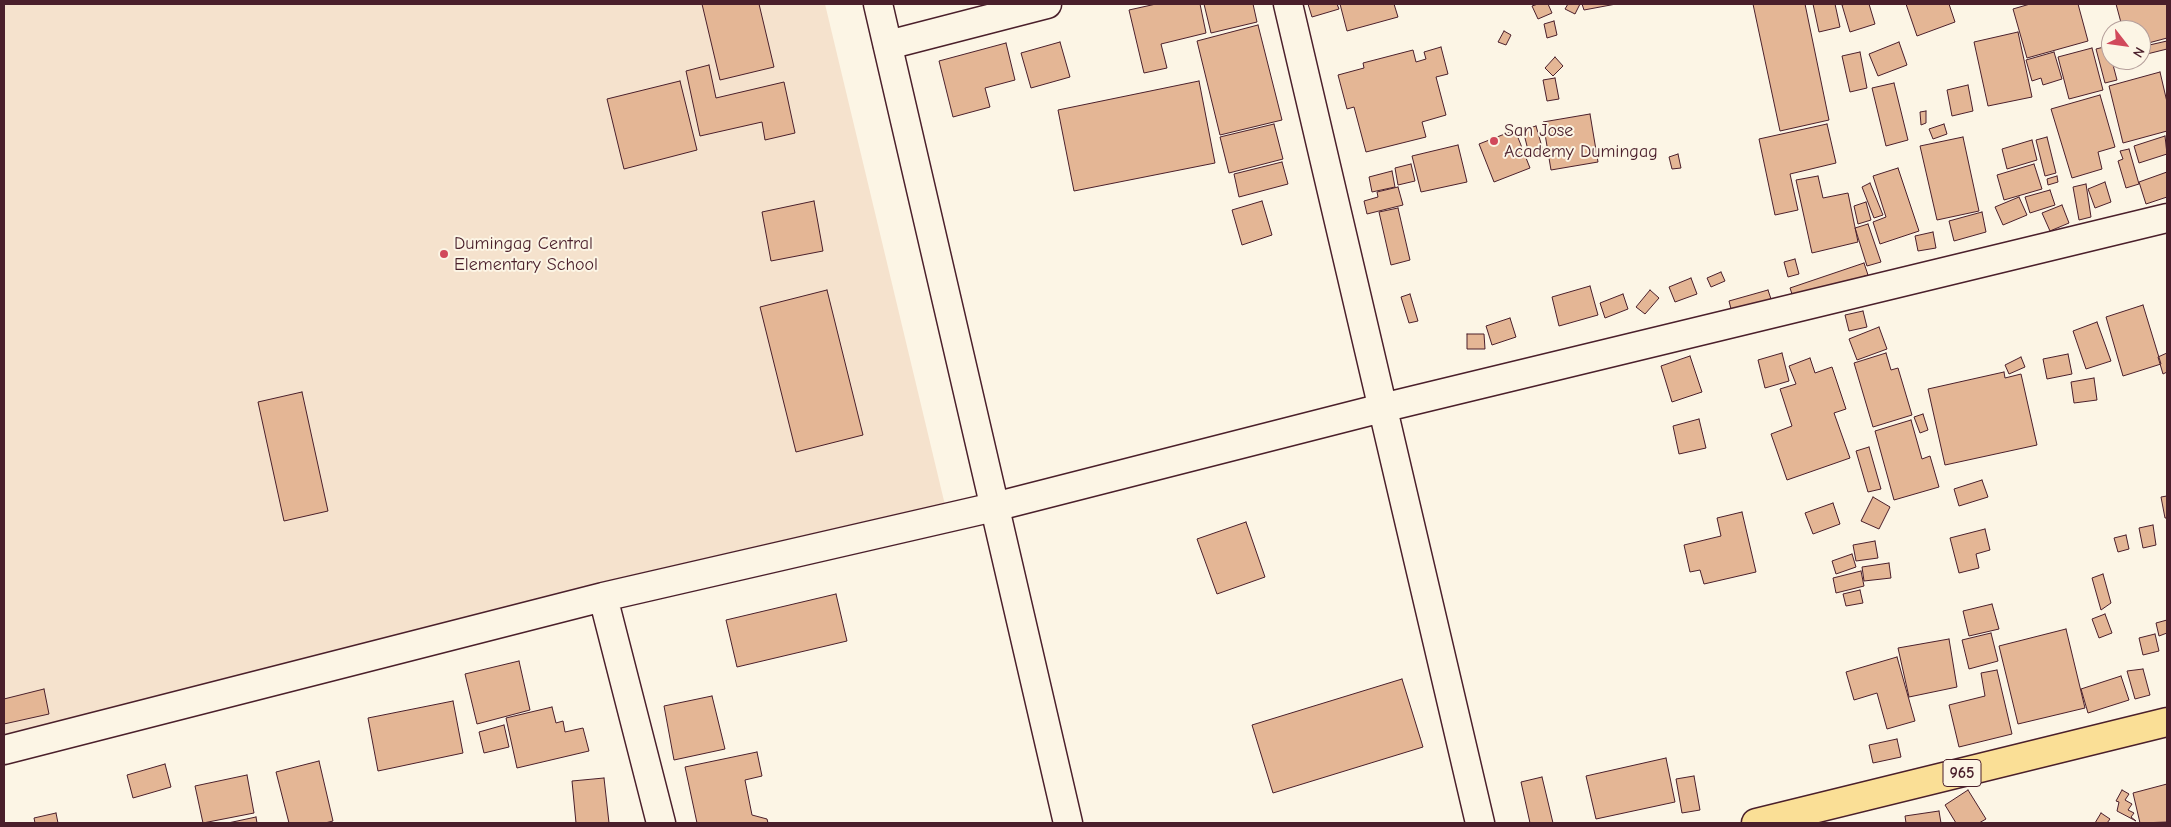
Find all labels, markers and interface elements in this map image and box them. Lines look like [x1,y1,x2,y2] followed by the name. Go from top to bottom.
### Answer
[2101,20,2151,70] north arrow
[2129,44,2148,60] text: N
[1504,120,1658,162] place label: San Jose Academy Dumingag
[1488,135,1500,147] marker: San Jose Academy Dumingag
[454,233,598,276] place label: Dumingag Central Elementary School
[438,248,450,260] marker: Dumingag Central Elementary School
[1943,760,1981,786] road number: 965

